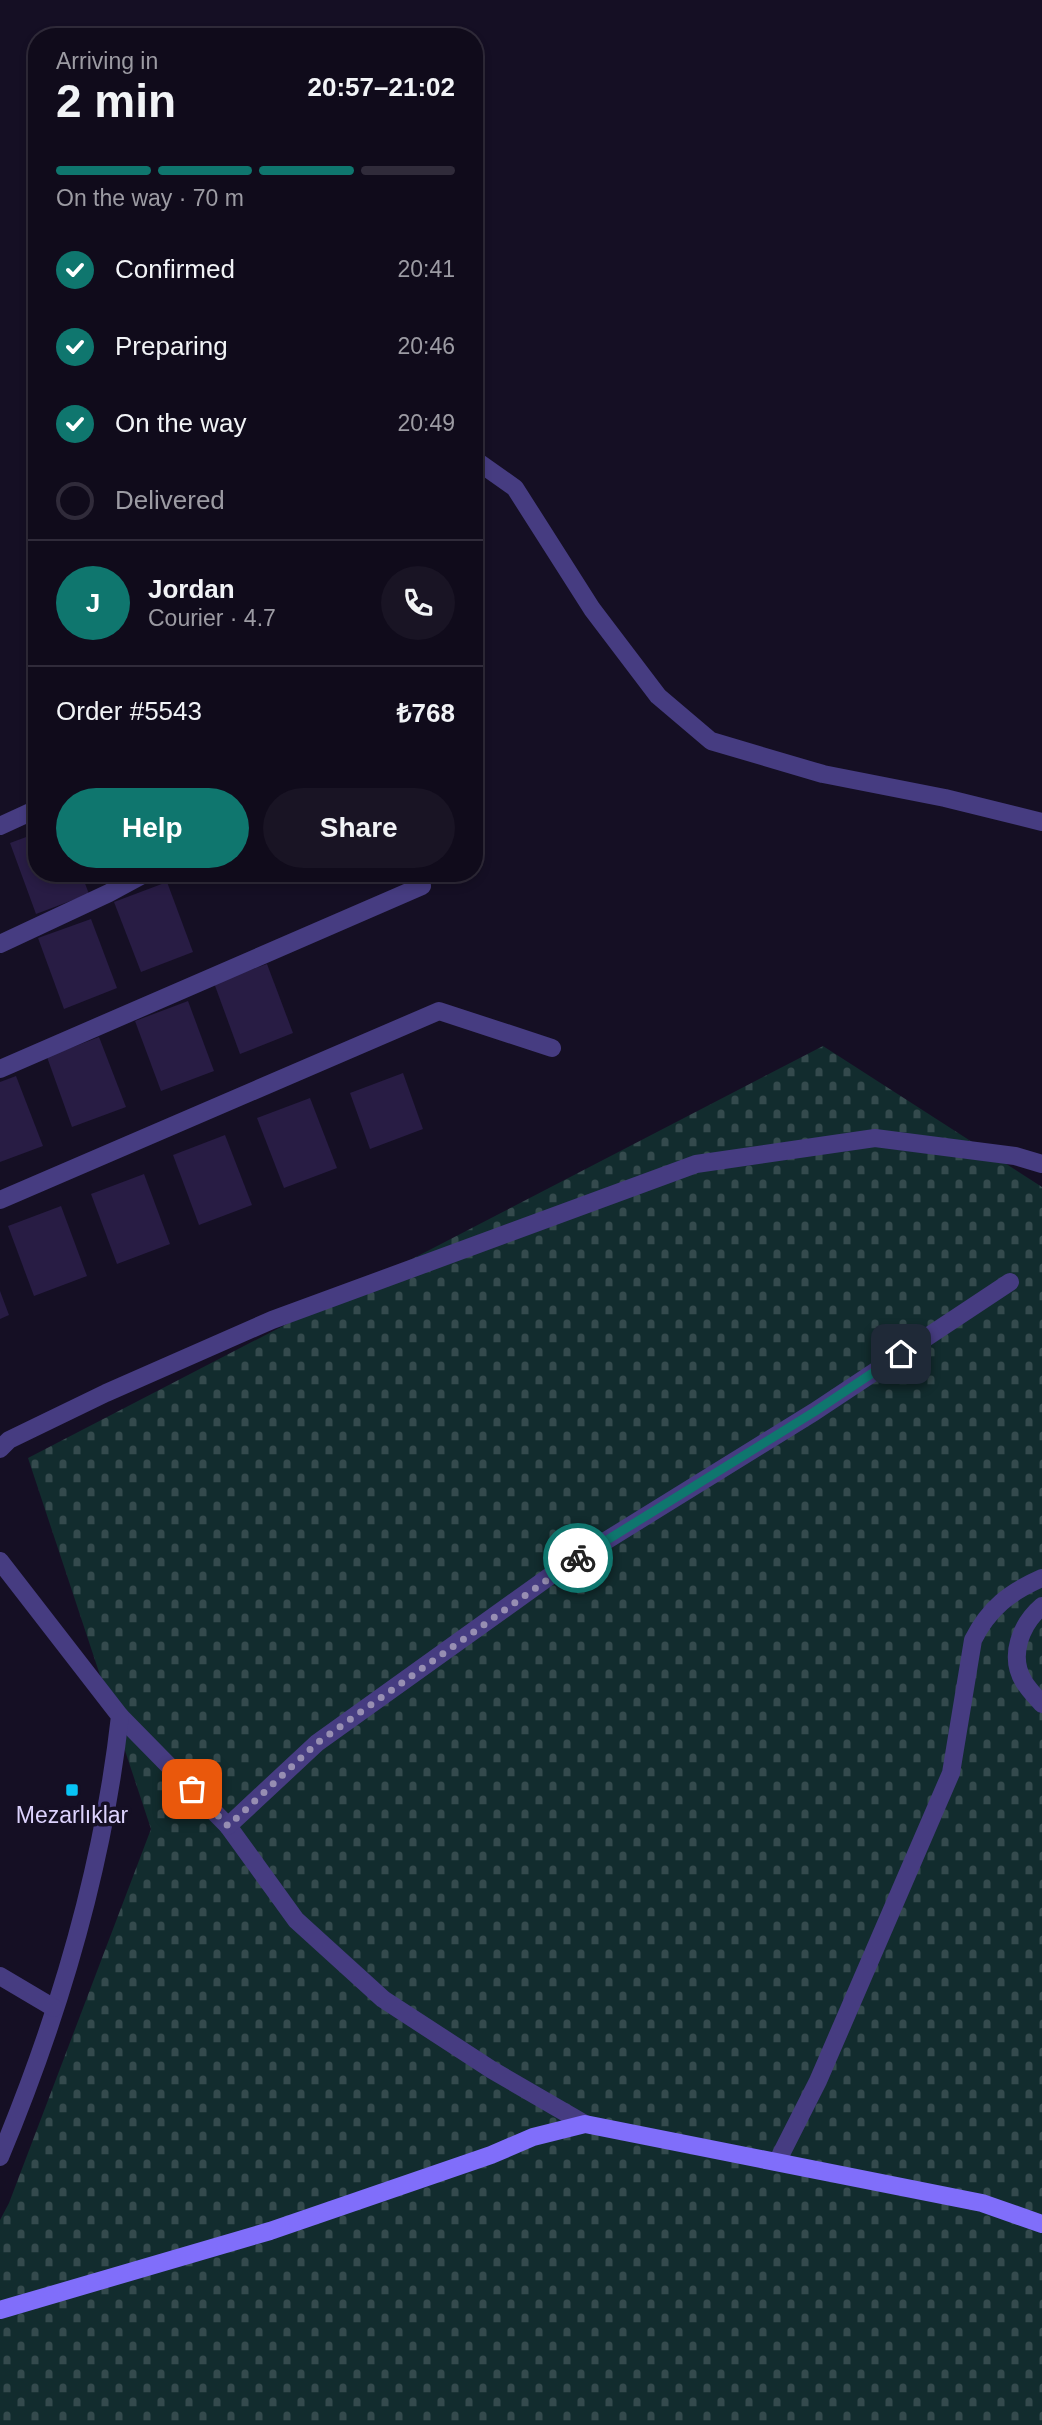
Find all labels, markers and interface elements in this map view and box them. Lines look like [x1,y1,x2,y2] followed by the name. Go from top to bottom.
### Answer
[56,48,158,74] text: Arriving in
[308,72,455,102] text: 20:57–21:02
[56,75,176,127] text: 2 min
[56,185,244,211] text: On the way · 70 m
[56,251,94,289] icon: check
[115,254,235,284] text: Confirmed
[397,256,455,282] text: 20:41
[56,328,94,366] icon: check
[115,331,228,361] text: Preparing
[397,333,455,359] text: 20:46
[56,405,94,443] icon: check
[115,408,247,438] text: On the way
[397,410,455,436] text: 20:49
[115,485,225,515] text: Delivered
[381,566,455,640] button: phone
[148,574,235,604] text: Jordan
[86,588,100,618] text: J
[148,605,276,631] text: Courier · 4.7
[56,696,202,726] text: Order #5543
[397,698,455,728] text: ₺768
[56,788,249,868] button: Help
[263,788,455,868] button: Share
[871,1324,931,1384] pin
[882,1335,920,1373] icon: home
[543,1523,613,1593] courier
[559,1539,597,1577] icon: bike
[162,1759,222,1819] pin
[173,1770,211,1808] icon: bag
[64,1782,80,1798] marker: Mezarlıklar
[16,1802,129,1828] place label: Mezarlıklar

